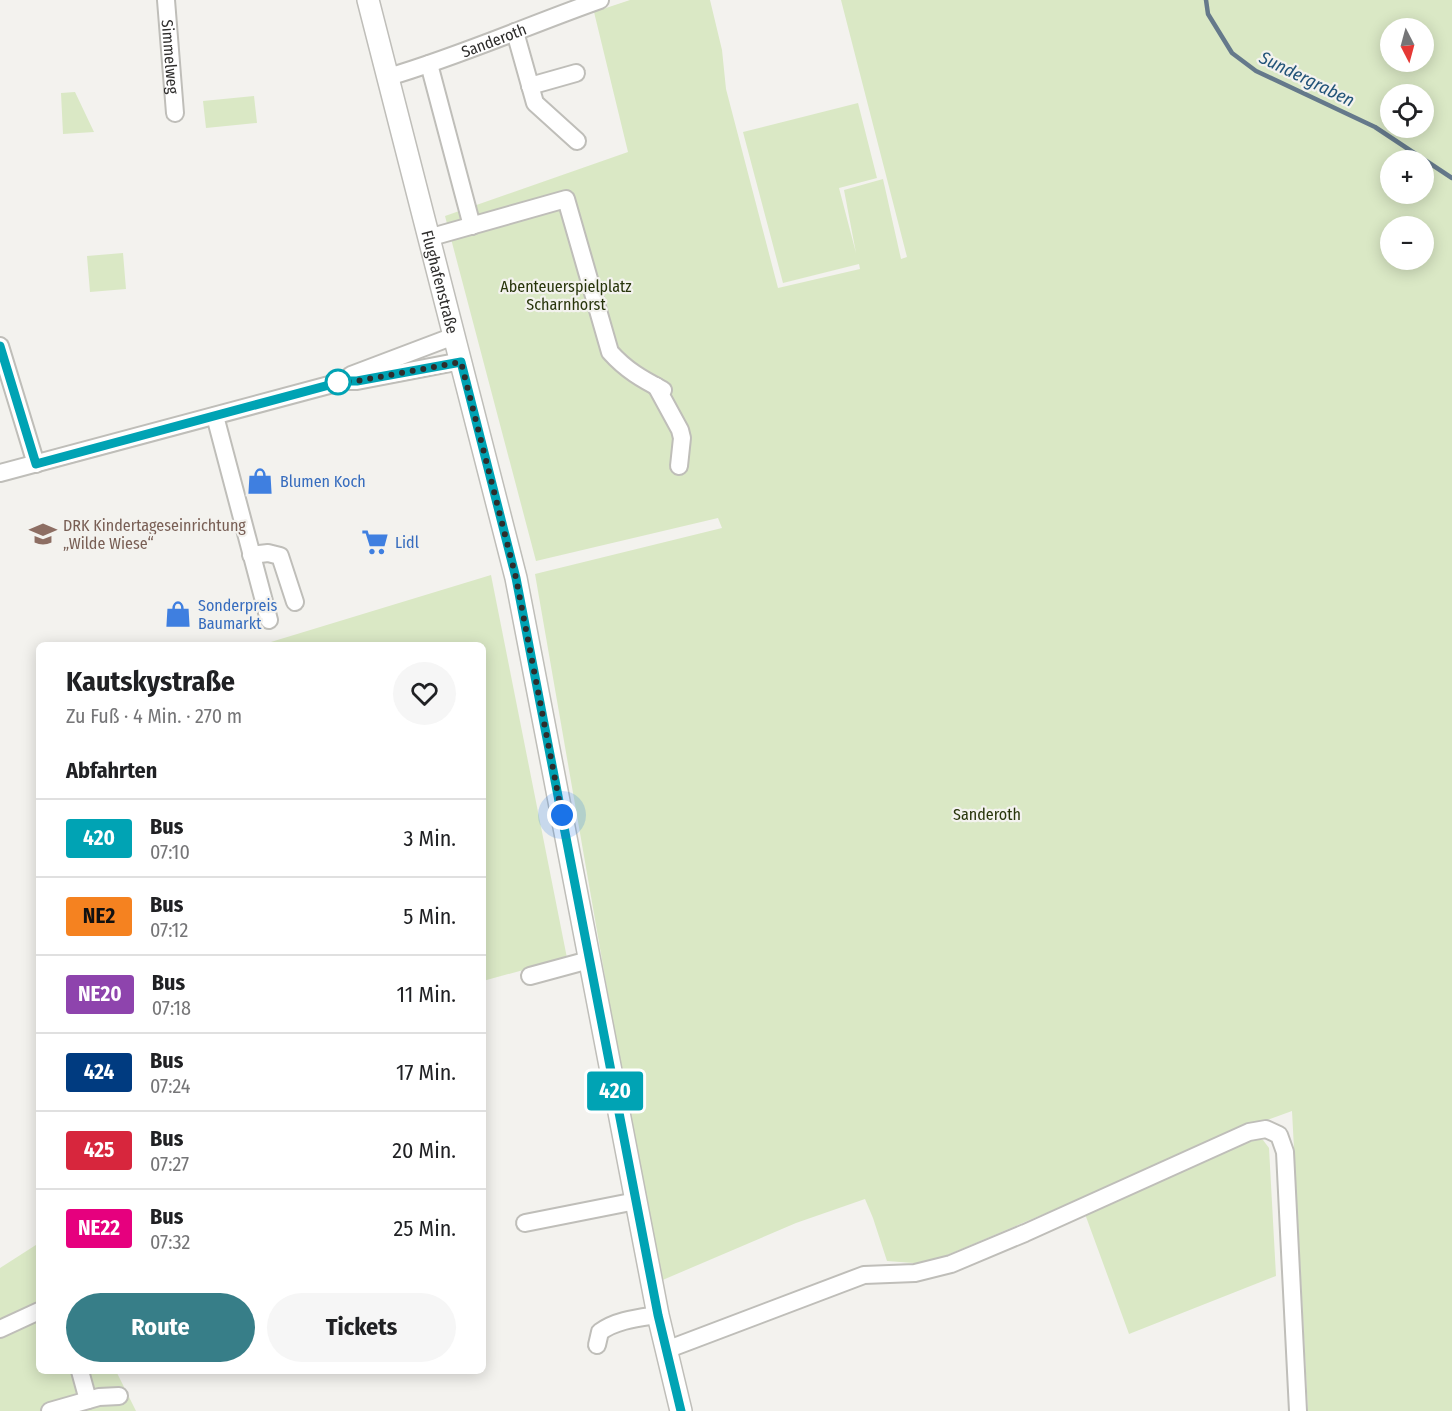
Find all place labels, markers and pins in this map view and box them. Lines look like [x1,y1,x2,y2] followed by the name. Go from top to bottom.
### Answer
[325,369,351,395] unlabelled marker
[245,466,275,496] shop icon: Blumen Koch
[280,472,366,491] place label: Blumen Koch
[63,516,246,553] place label: DRK Kindertageseinrichtung „Wilde Wiese“
[28,519,58,549] school or university icon: DRK Kindertageseinrichtung „Wilde Wiese“
[360,527,390,557] supermarket icon: Lidl
[395,533,419,552] place label: Lidl
[198,596,277,633] place label: Sonderpreis Baumarkt
[163,599,193,629] shop icon: Sonderpreis Baumarkt

